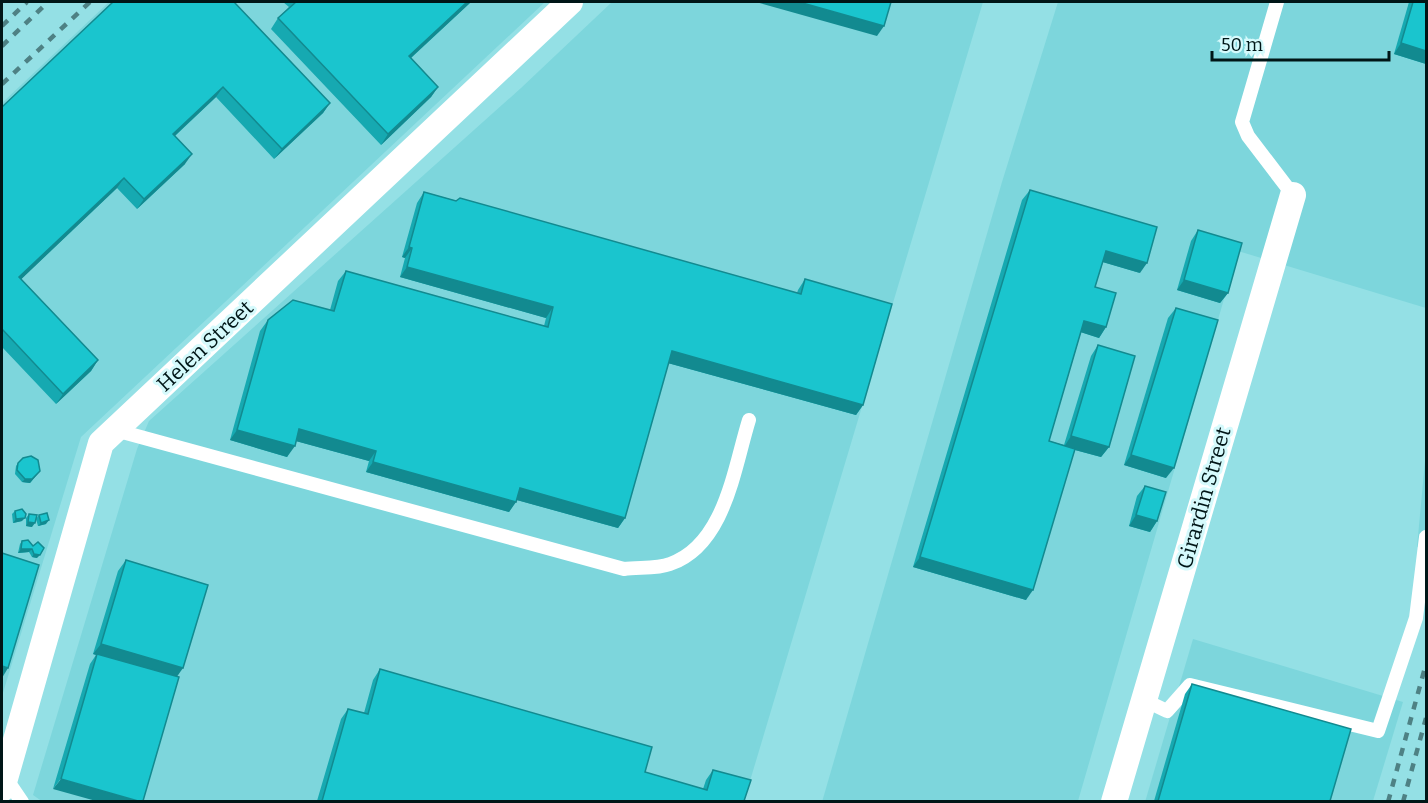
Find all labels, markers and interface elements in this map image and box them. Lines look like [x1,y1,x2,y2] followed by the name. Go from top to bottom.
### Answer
[1212,24,1389,62] scale bar
[1221,34,1263,56] text: 50 m
[151,295,259,397] street label: Helen Street
[1171,424,1237,572] street label: Girardin Street

